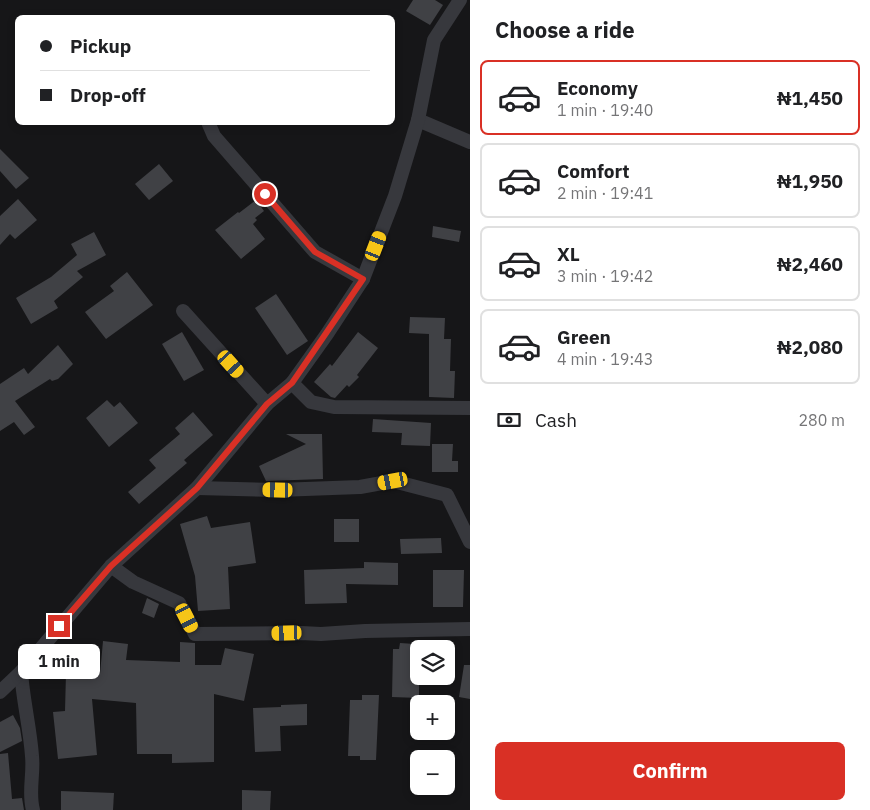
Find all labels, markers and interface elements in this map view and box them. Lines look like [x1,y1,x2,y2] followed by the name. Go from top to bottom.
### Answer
[495,15,635,44] text: Choose a ride
[70,34,131,58] text: Pickup
[497,75,542,120] icon: car
[557,76,638,100] text: Economy
[70,83,146,107] text: Drop-off
[777,86,843,110] text: ₦1,450
[557,100,653,120] text: 1 min · 19:40
[497,158,542,203] icon: car
[557,159,630,183] text: Comfort
[777,169,843,193] text: ₦1,950
[254,183,276,205] route start
[557,183,653,203] text: 2 min · 19:41
[363,229,388,263] car
[497,241,542,286] icon: car
[557,242,580,266] text: XL
[777,252,843,276] text: ₦2,460
[557,266,653,286] text: 3 min · 19:42
[497,324,542,369] icon: car
[557,325,611,349] text: Green
[777,335,843,359] text: ₦2,080
[215,348,246,380] car
[557,349,653,369] text: 4 min · 19:43
[495,406,523,434] icon: cash
[535,408,577,432] text: Cash
[798,410,845,430] text: 280 m
[376,471,409,491] car
[262,482,293,498] car
[173,601,200,635] car
[48,615,70,637] route end
[271,625,302,641] car
[410,640,455,795] map controls
[410,640,455,685] button: layers
[18,644,100,678] callout: 1 min
[38,651,80,671] text: 1 min
[410,695,455,740] button: +
[495,742,845,800] button: Confirm
[410,750,455,795] button: −

